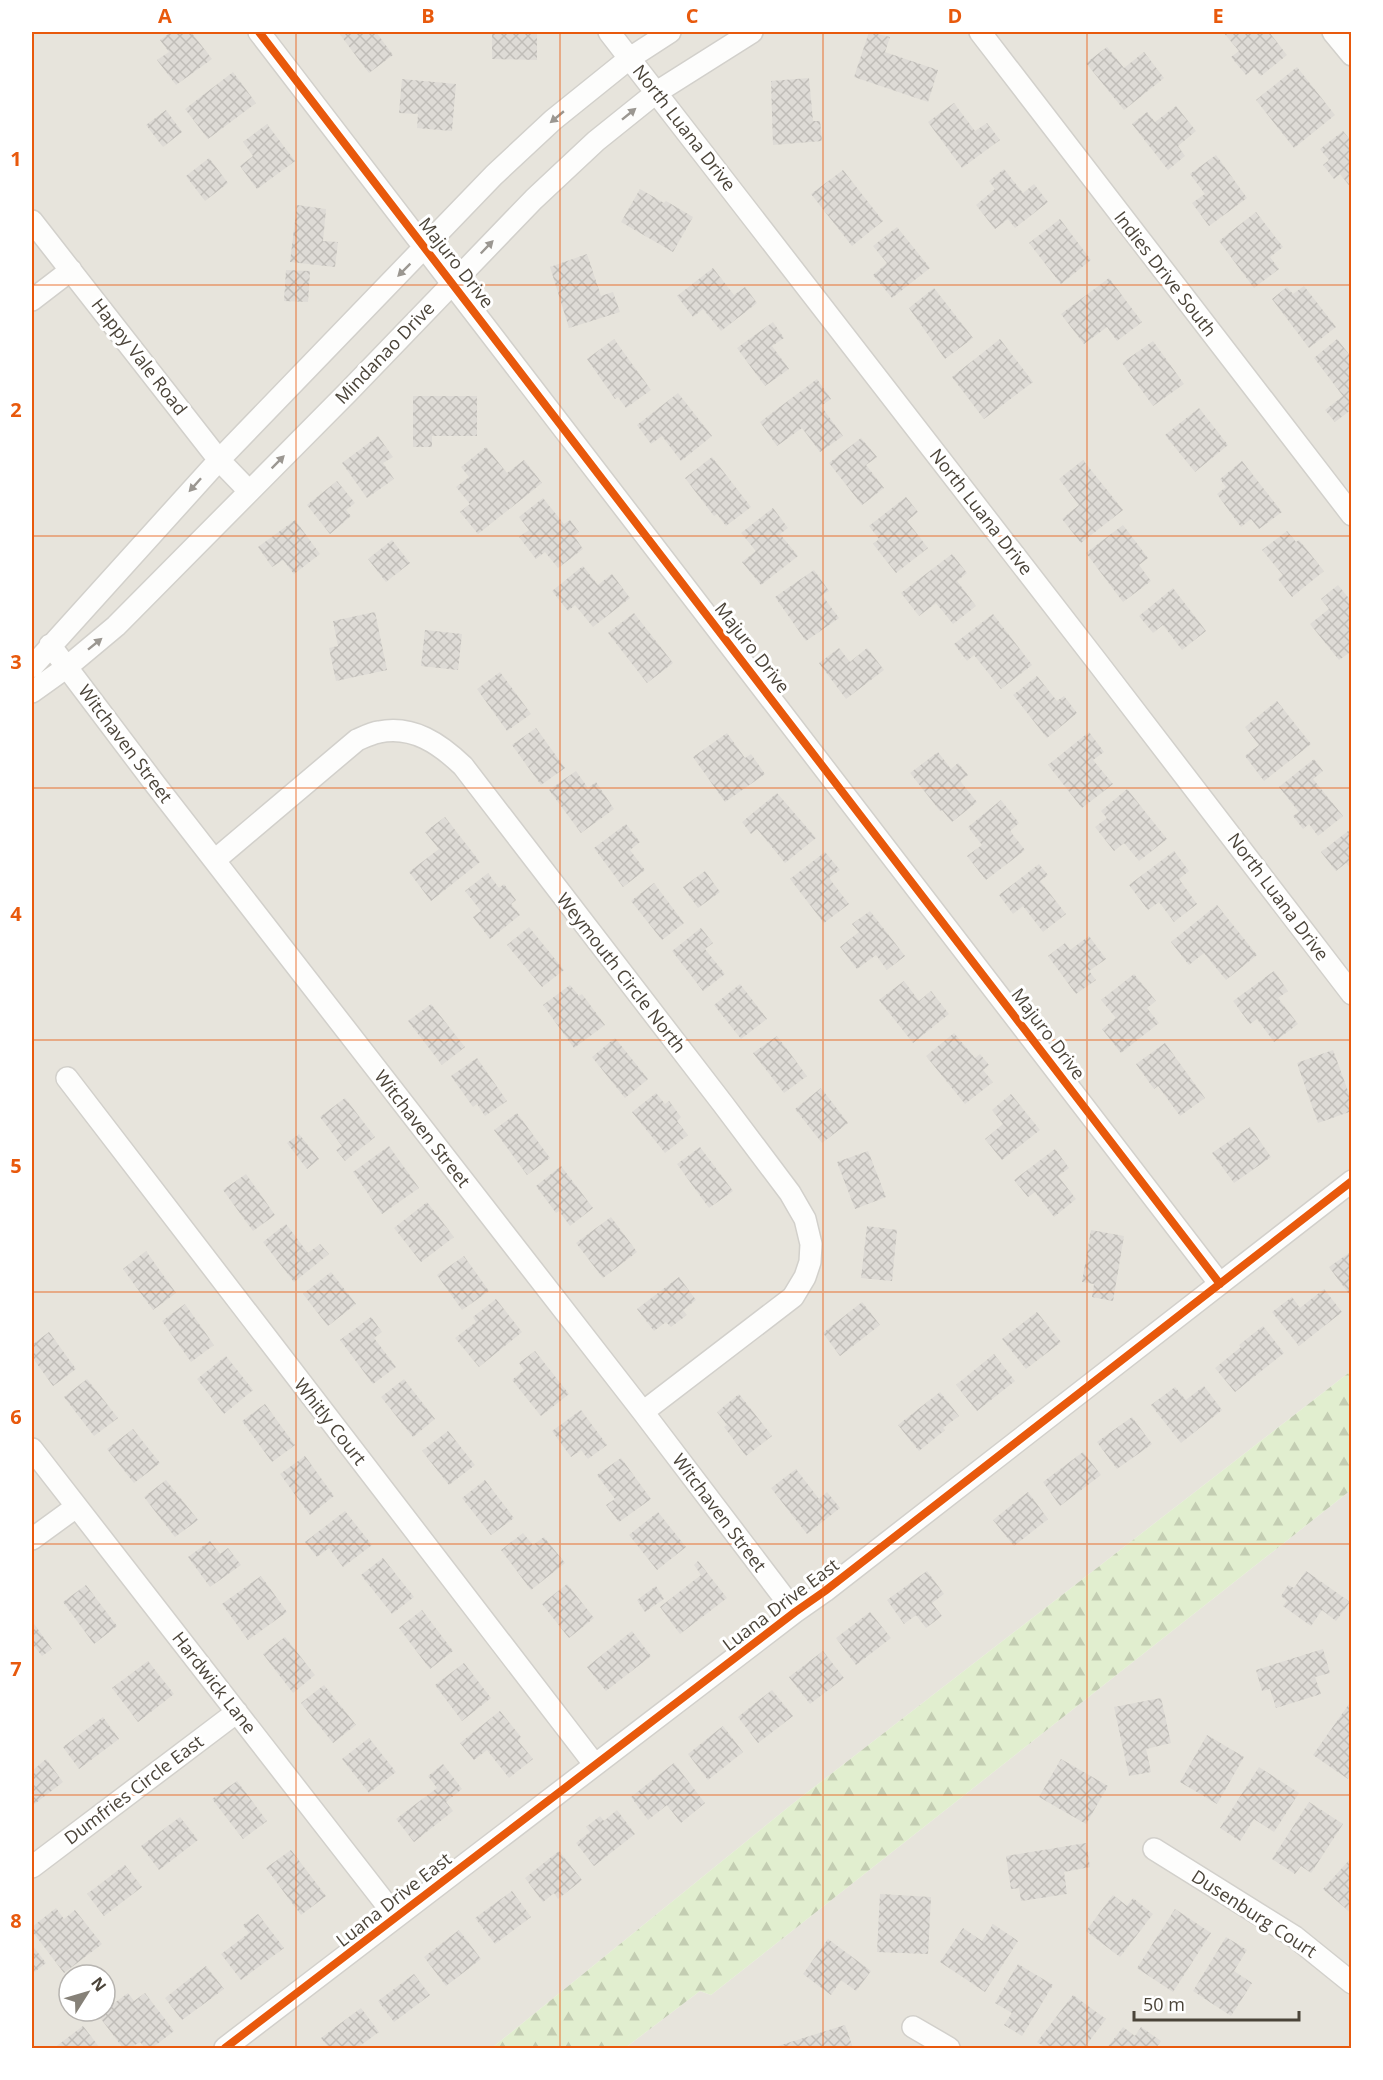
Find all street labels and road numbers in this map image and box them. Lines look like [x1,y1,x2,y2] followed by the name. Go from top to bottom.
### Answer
[628,59,742,195] street label: North Luana Drive
[1109,206,1222,341] street label: Indies Drive South
[414,212,500,313] street label: Majuro Drive
[87,293,193,420] street label: Happy Vale Road
[329,296,439,409] street label: Mindanao Drive
[925,443,1039,579] street label: North Luana Drive
[710,597,796,698] street label: Majuro Drive
[73,679,178,807] street label: Witchaven Street
[1223,828,1335,965] street label: North Luana Drive
[552,887,692,1057] street label: Weymouth Circle North
[1007,983,1091,1084] street label: Majuro Drive
[370,1065,476,1192] street label: Witchaven Street
[289,1373,372,1470] street label: Whitly Court
[667,1448,772,1576] street label: Witchaven Street
[717,1553,843,1656] street label: Luana Drive East
[167,1626,262,1738] street label: Hardwick Lane
[59,1729,208,1849] street label: Dumfries Circle East
[331,1847,456,1952] street label: Luana Drive East
[1187,1864,1322,1963] street label: Dusenburg Court

